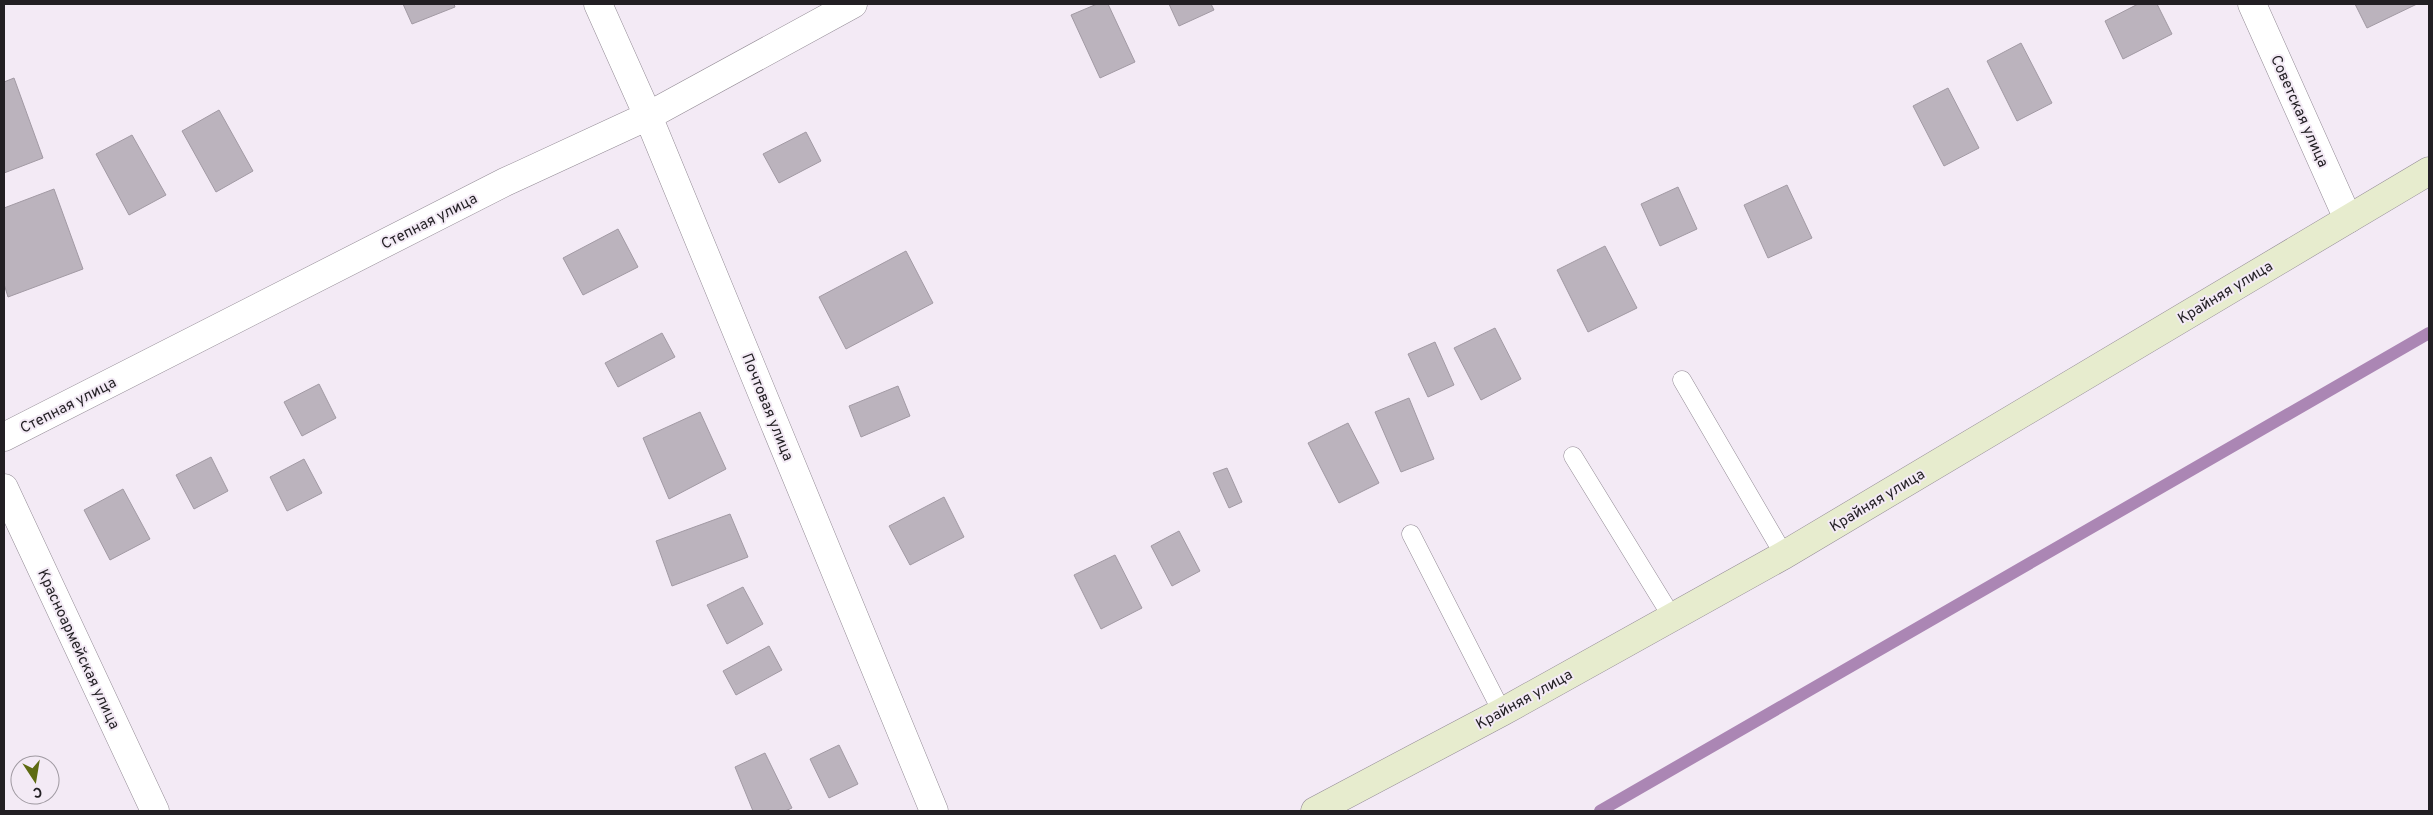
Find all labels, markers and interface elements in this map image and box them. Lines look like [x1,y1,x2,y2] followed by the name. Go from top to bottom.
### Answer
[2265,53,2332,171] street label: Советская улица
[378,190,481,255] street label: Степная улица
[2175,257,2277,329] street label: Крайняя улица
[736,351,797,464] street label: Почтовая улица
[17,374,120,439] street label: Степная улица
[1827,465,1929,537] street label: Крайняя улица
[32,567,123,733] street label: Красноармейская улица
[1473,666,1576,735] street label: Крайняя улица
[10,755,60,805] north arrow
[31,782,44,801] text: С

